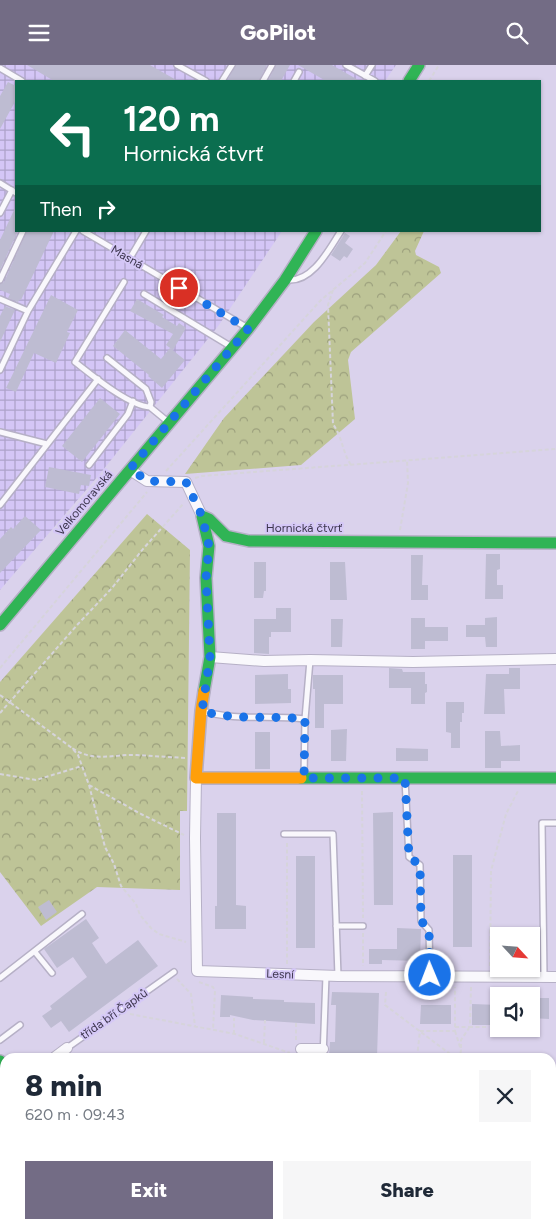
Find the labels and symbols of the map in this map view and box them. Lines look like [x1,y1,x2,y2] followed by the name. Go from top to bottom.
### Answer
[108,242,146,272] street label: Masná
[158,267,200,309] pin
[53,468,115,538] street label: Velkomoravská
[266,521,343,535] street label: Hornická čtvrť
[490,927,540,977] north arrow
[403,948,455,1000] position arrow
[266,967,295,982] street label: Lesní
[78,986,150,1042] street label: třída bří Čapků

